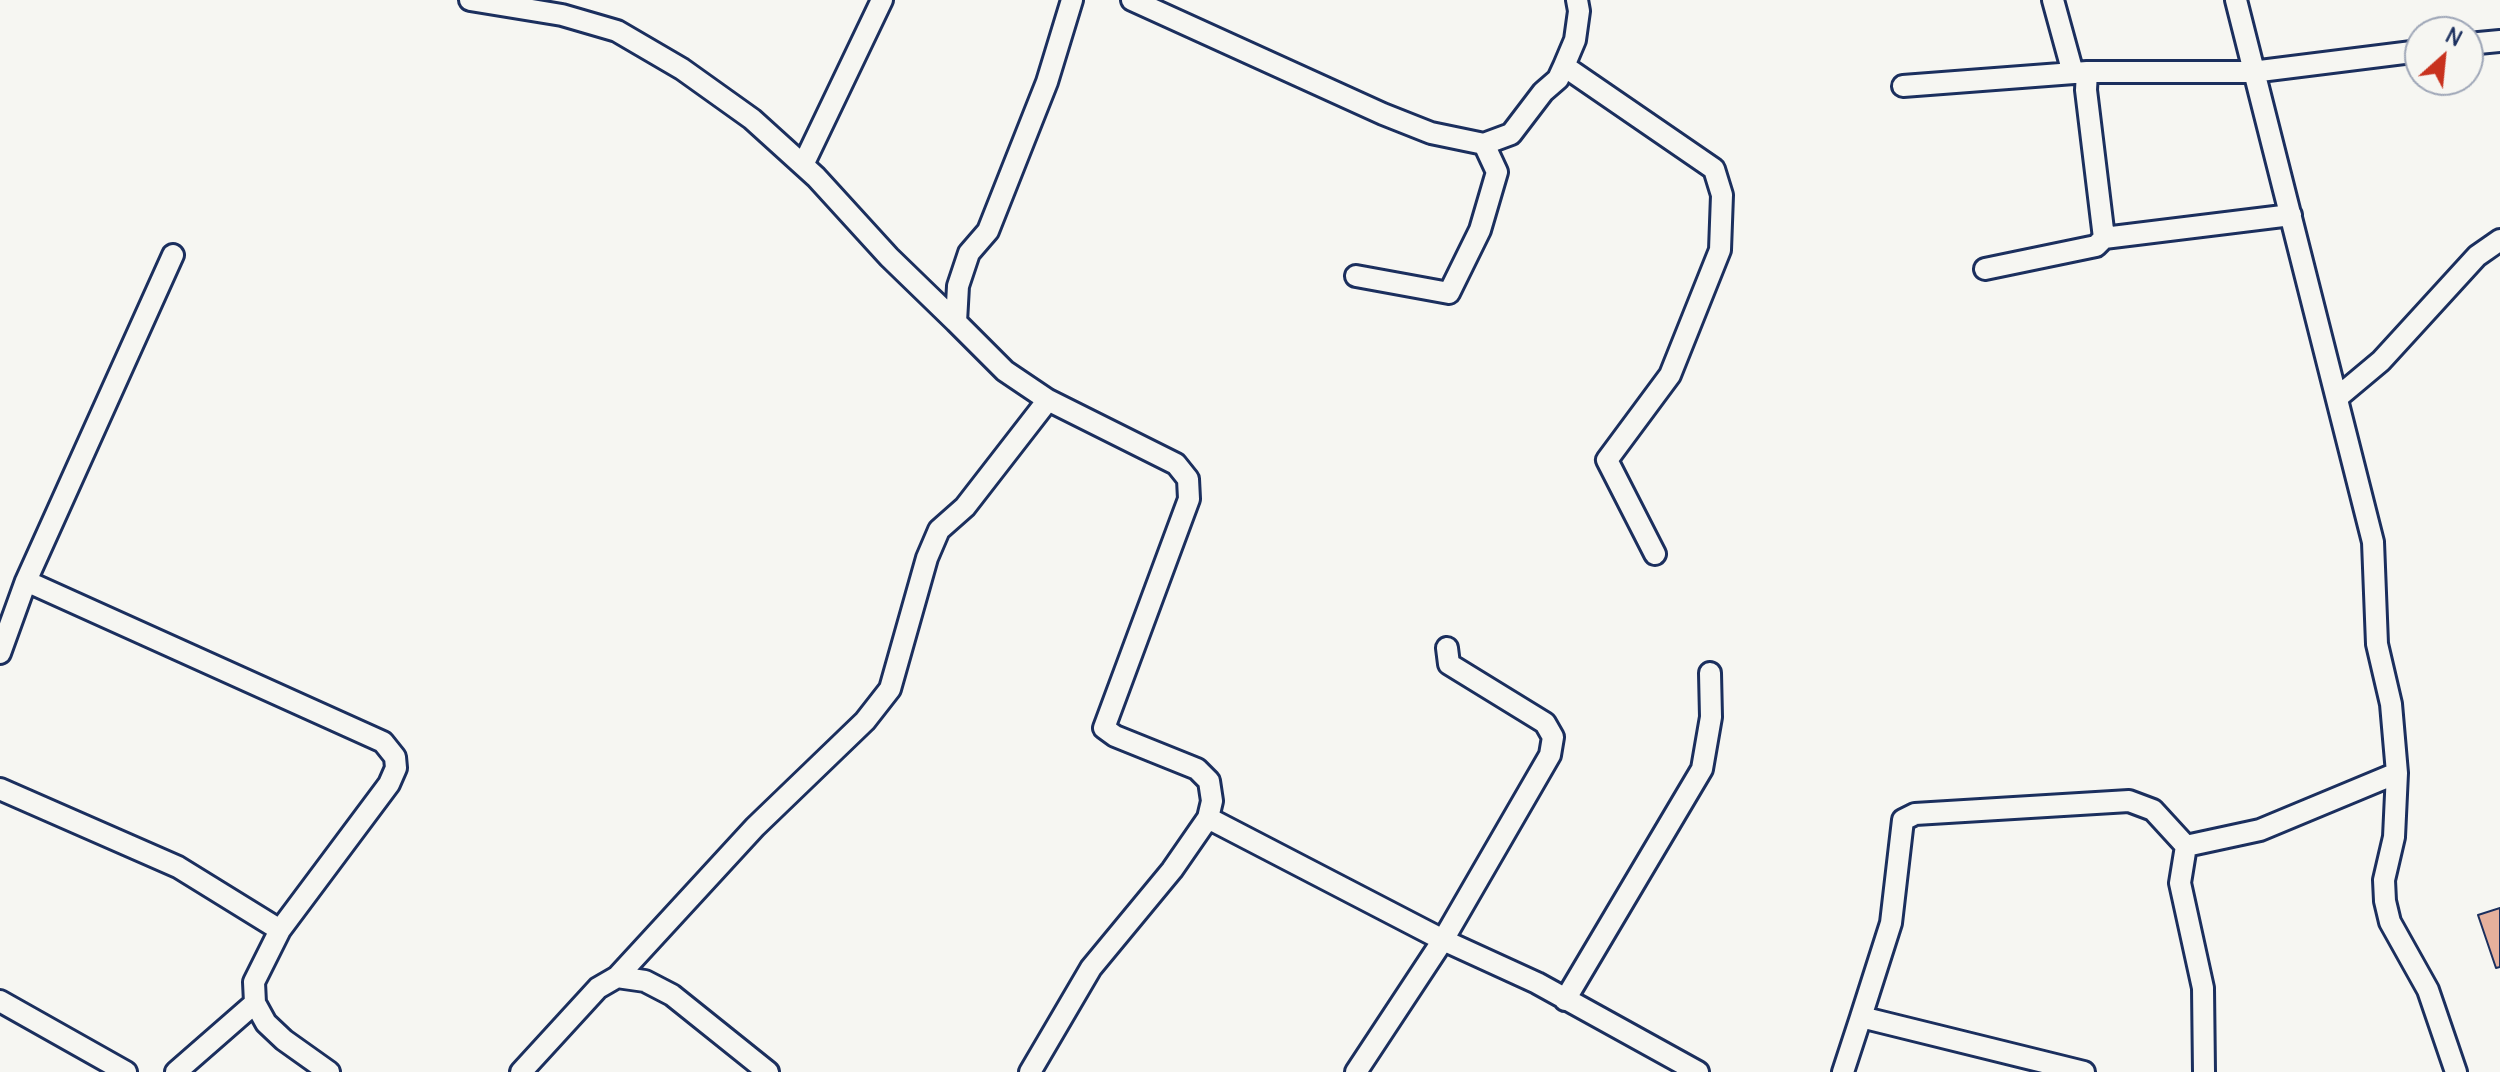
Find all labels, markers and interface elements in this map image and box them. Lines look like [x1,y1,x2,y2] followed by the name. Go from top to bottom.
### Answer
[2404,16,2484,96] north arrow
[2441,20,2467,52] text: N

